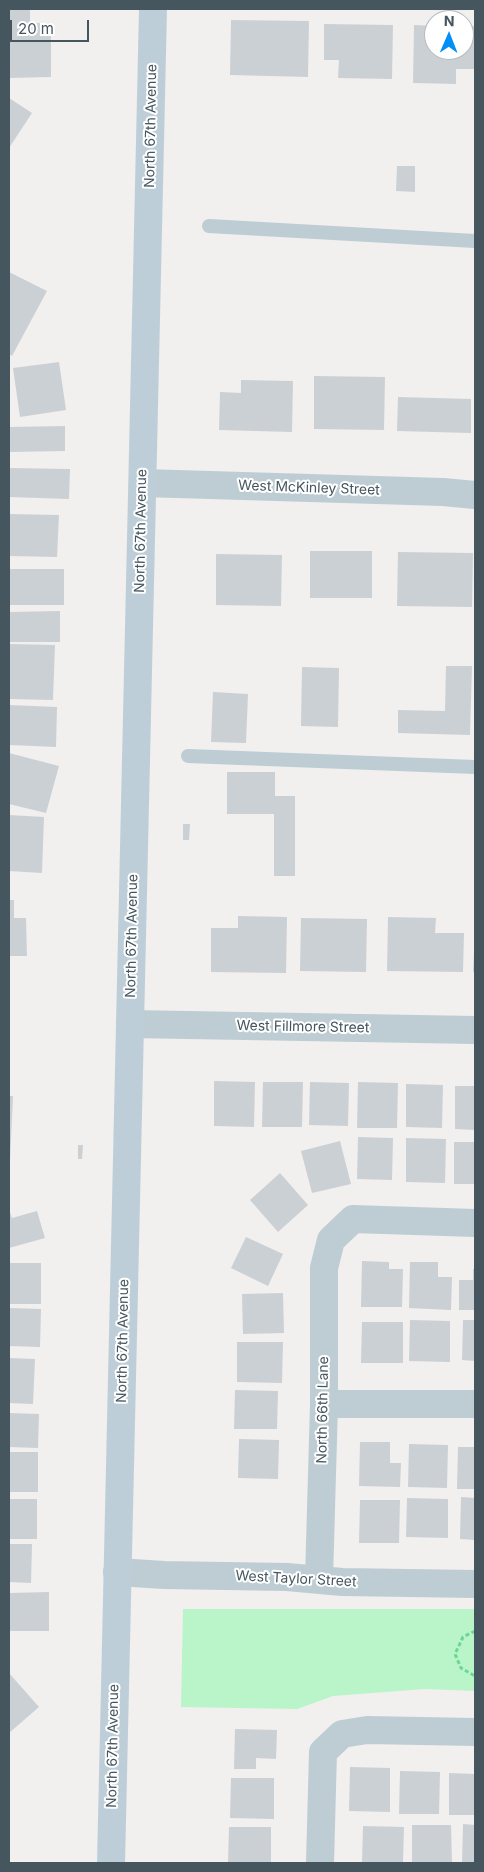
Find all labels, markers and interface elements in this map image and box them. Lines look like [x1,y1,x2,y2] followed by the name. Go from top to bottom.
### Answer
[12,10,91,42] scale bar
[424,10,474,60] north arrow
[444,12,455,29] text: N
[18,19,54,38] text: 20 m
[142,64,160,188] street label: North 67th Avenue
[132,469,150,593] street label: North 67th Avenue
[238,477,380,499] street label: West McKinley Street
[123,874,141,998] street label: North 67th Avenue
[236,1017,370,1037] street label: West Fillmore Street
[114,1279,132,1403] street label: North 67th Avenue
[314,1356,332,1464] street label: North 66th Lane
[235,1567,357,1591] street label: West Taylor Street
[104,1684,122,1808] street label: North 67th Avenue

